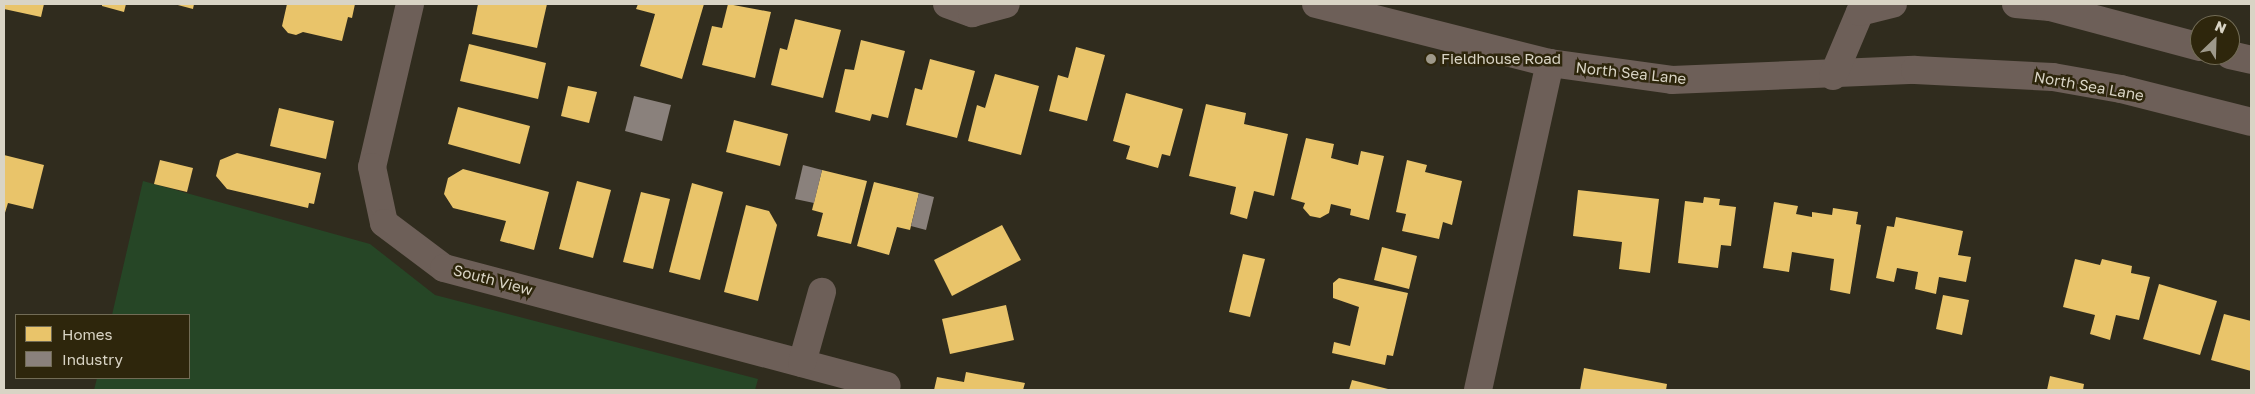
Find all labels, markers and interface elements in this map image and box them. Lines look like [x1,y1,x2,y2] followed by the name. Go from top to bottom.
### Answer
[2190,15,2240,65] north arrow
[2213,17,2229,37] text: N
[1441,50,1561,68] place label: Fieldhouse Road
[1425,53,1437,65] marker: Fieldhouse Road
[1575,58,1687,88] street label: North Sea Lane
[2033,67,2145,105] street label: North Sea Lane
[451,261,535,299] street label: South View
[15,314,190,379] legend
[62,325,112,343] text: Homes
[62,350,123,368] text: Industry

